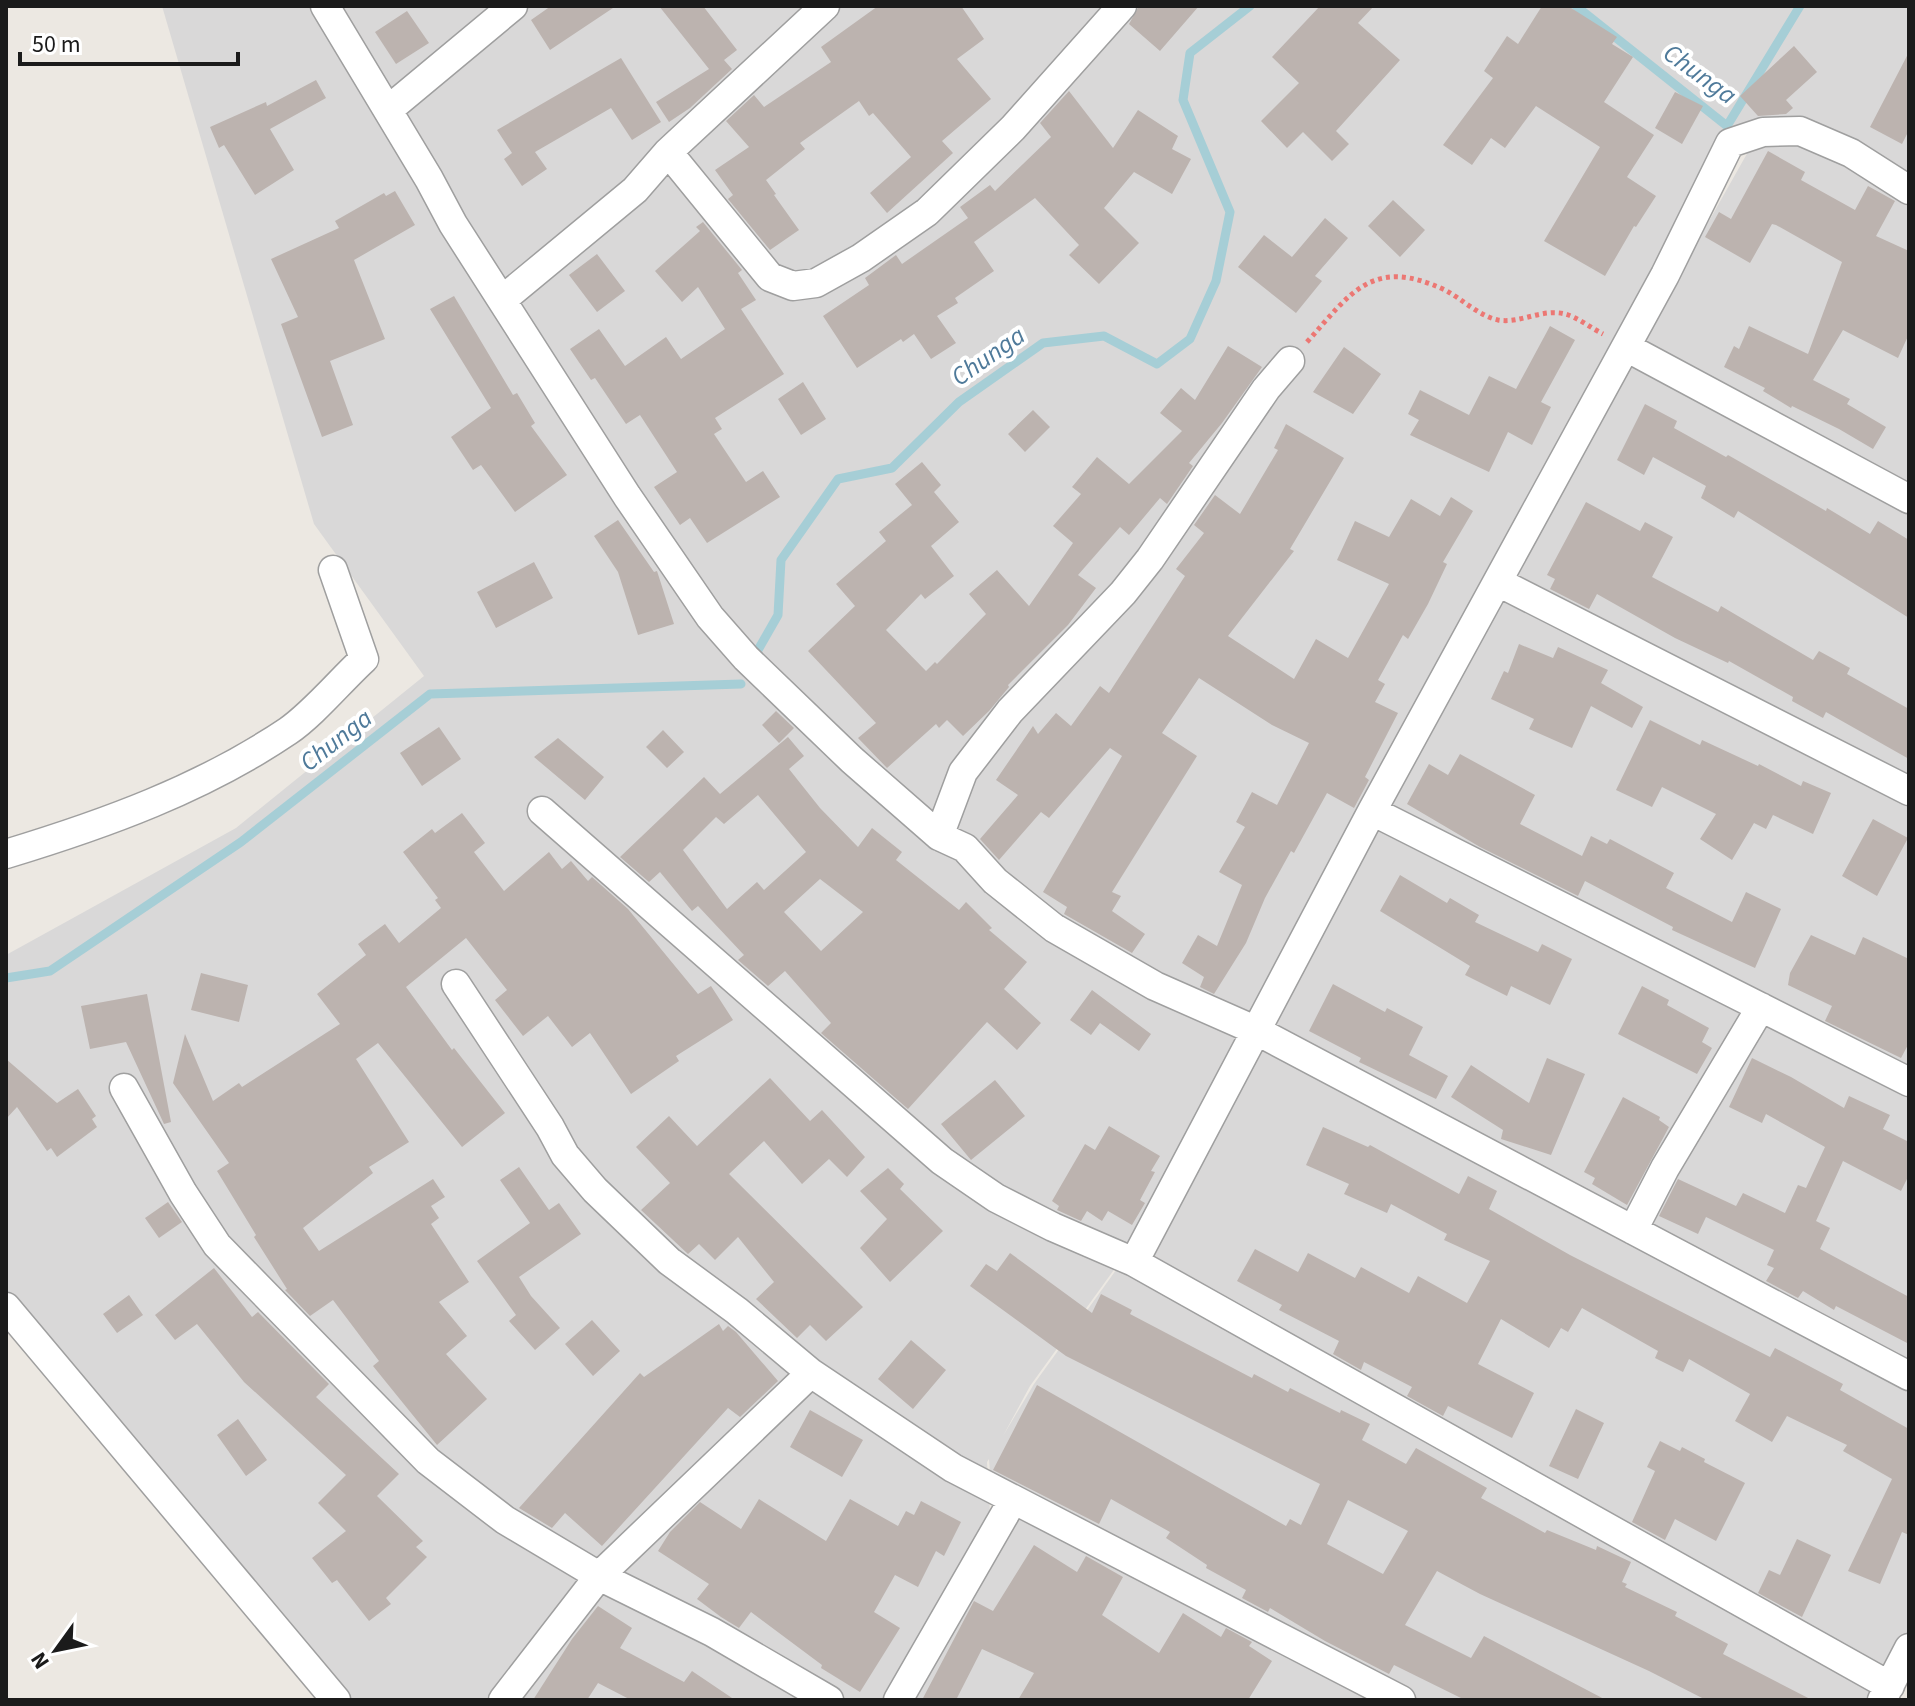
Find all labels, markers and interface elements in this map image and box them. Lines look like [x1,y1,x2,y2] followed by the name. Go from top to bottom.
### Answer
[20,16,238,66] scale bar
[32,27,81,62] text: 50 m
[1656,35,1744,113] water label: Chunga
[943,317,1033,395] water label: Chunga
[292,700,380,780] water label: Chunga
[16,1610,96,1690] north arrow
[23,1645,57,1675] text: N

